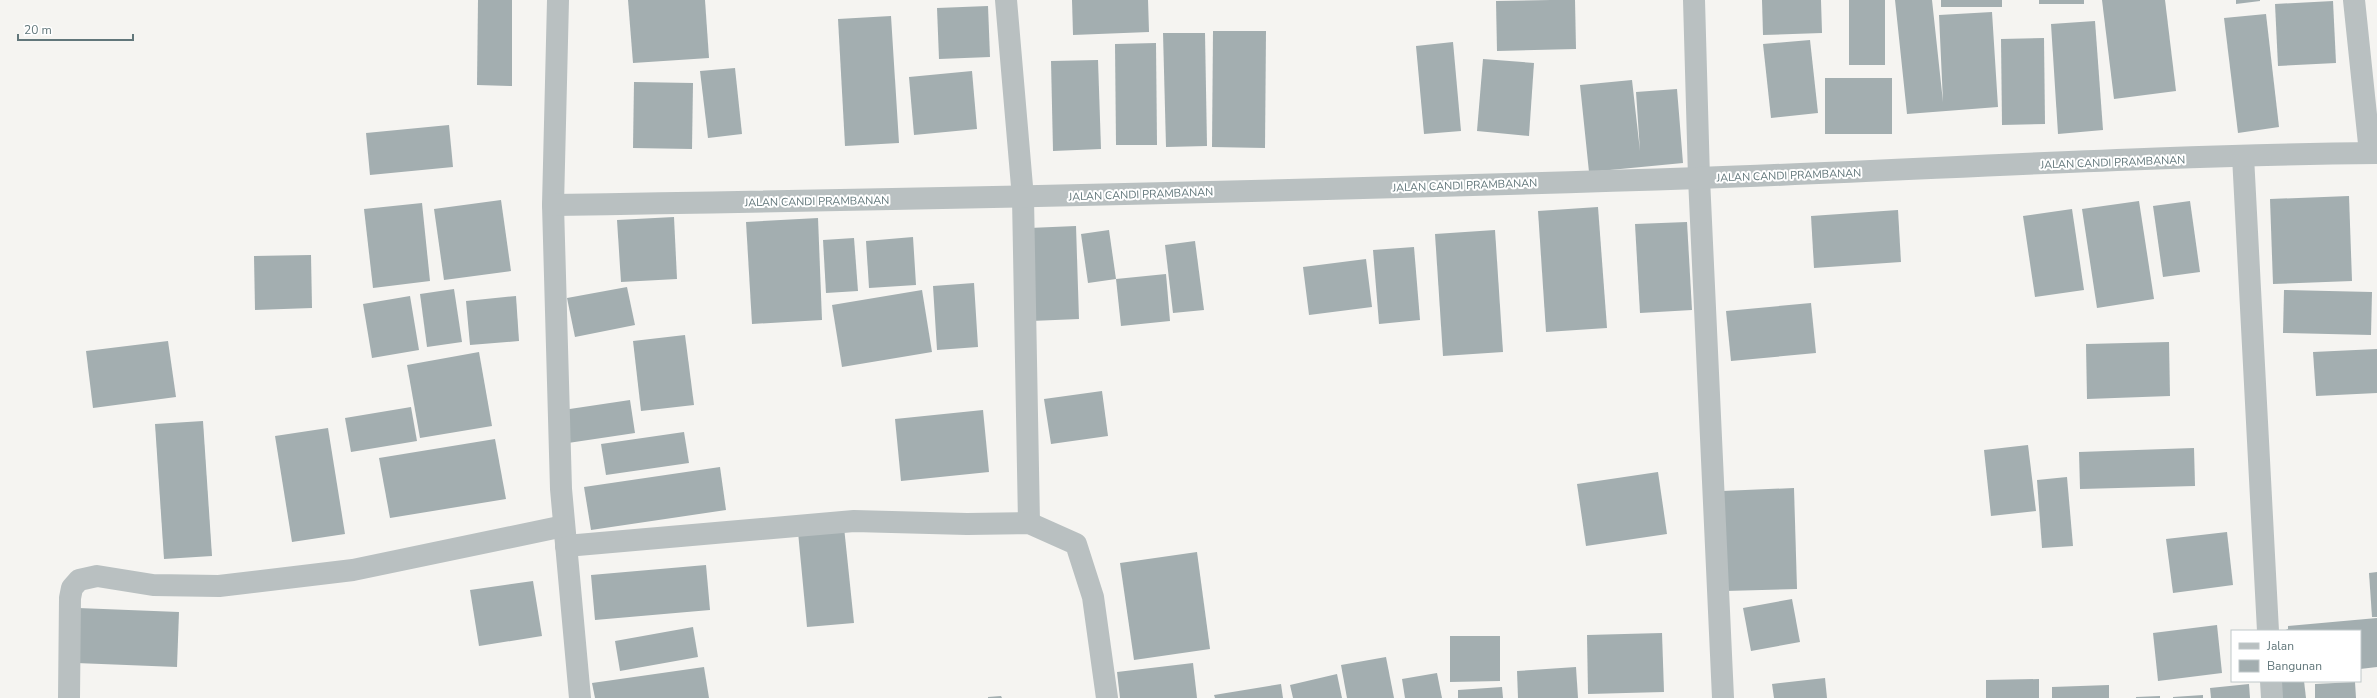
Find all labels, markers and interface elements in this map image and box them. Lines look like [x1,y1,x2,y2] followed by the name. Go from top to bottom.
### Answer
[18,16,133,42] scale bar
[24,22,52,38] text: 20 m
[2039,152,2186,173] street label: JALAN CANDI PRAMBANAN
[1715,165,1862,186] street label: JALAN CANDI PRAMBANAN
[1391,175,1538,196] street label: JALAN CANDI PRAMBANAN
[1067,184,1214,205] street label: JALAN CANDI PRAMBANAN
[743,193,890,210] street label: JALAN CANDI PRAMBANAN
[2231,630,2361,682] legend
[2266,638,2294,654] text: Jalan
[2267,658,2322,674] text: Bangunan

